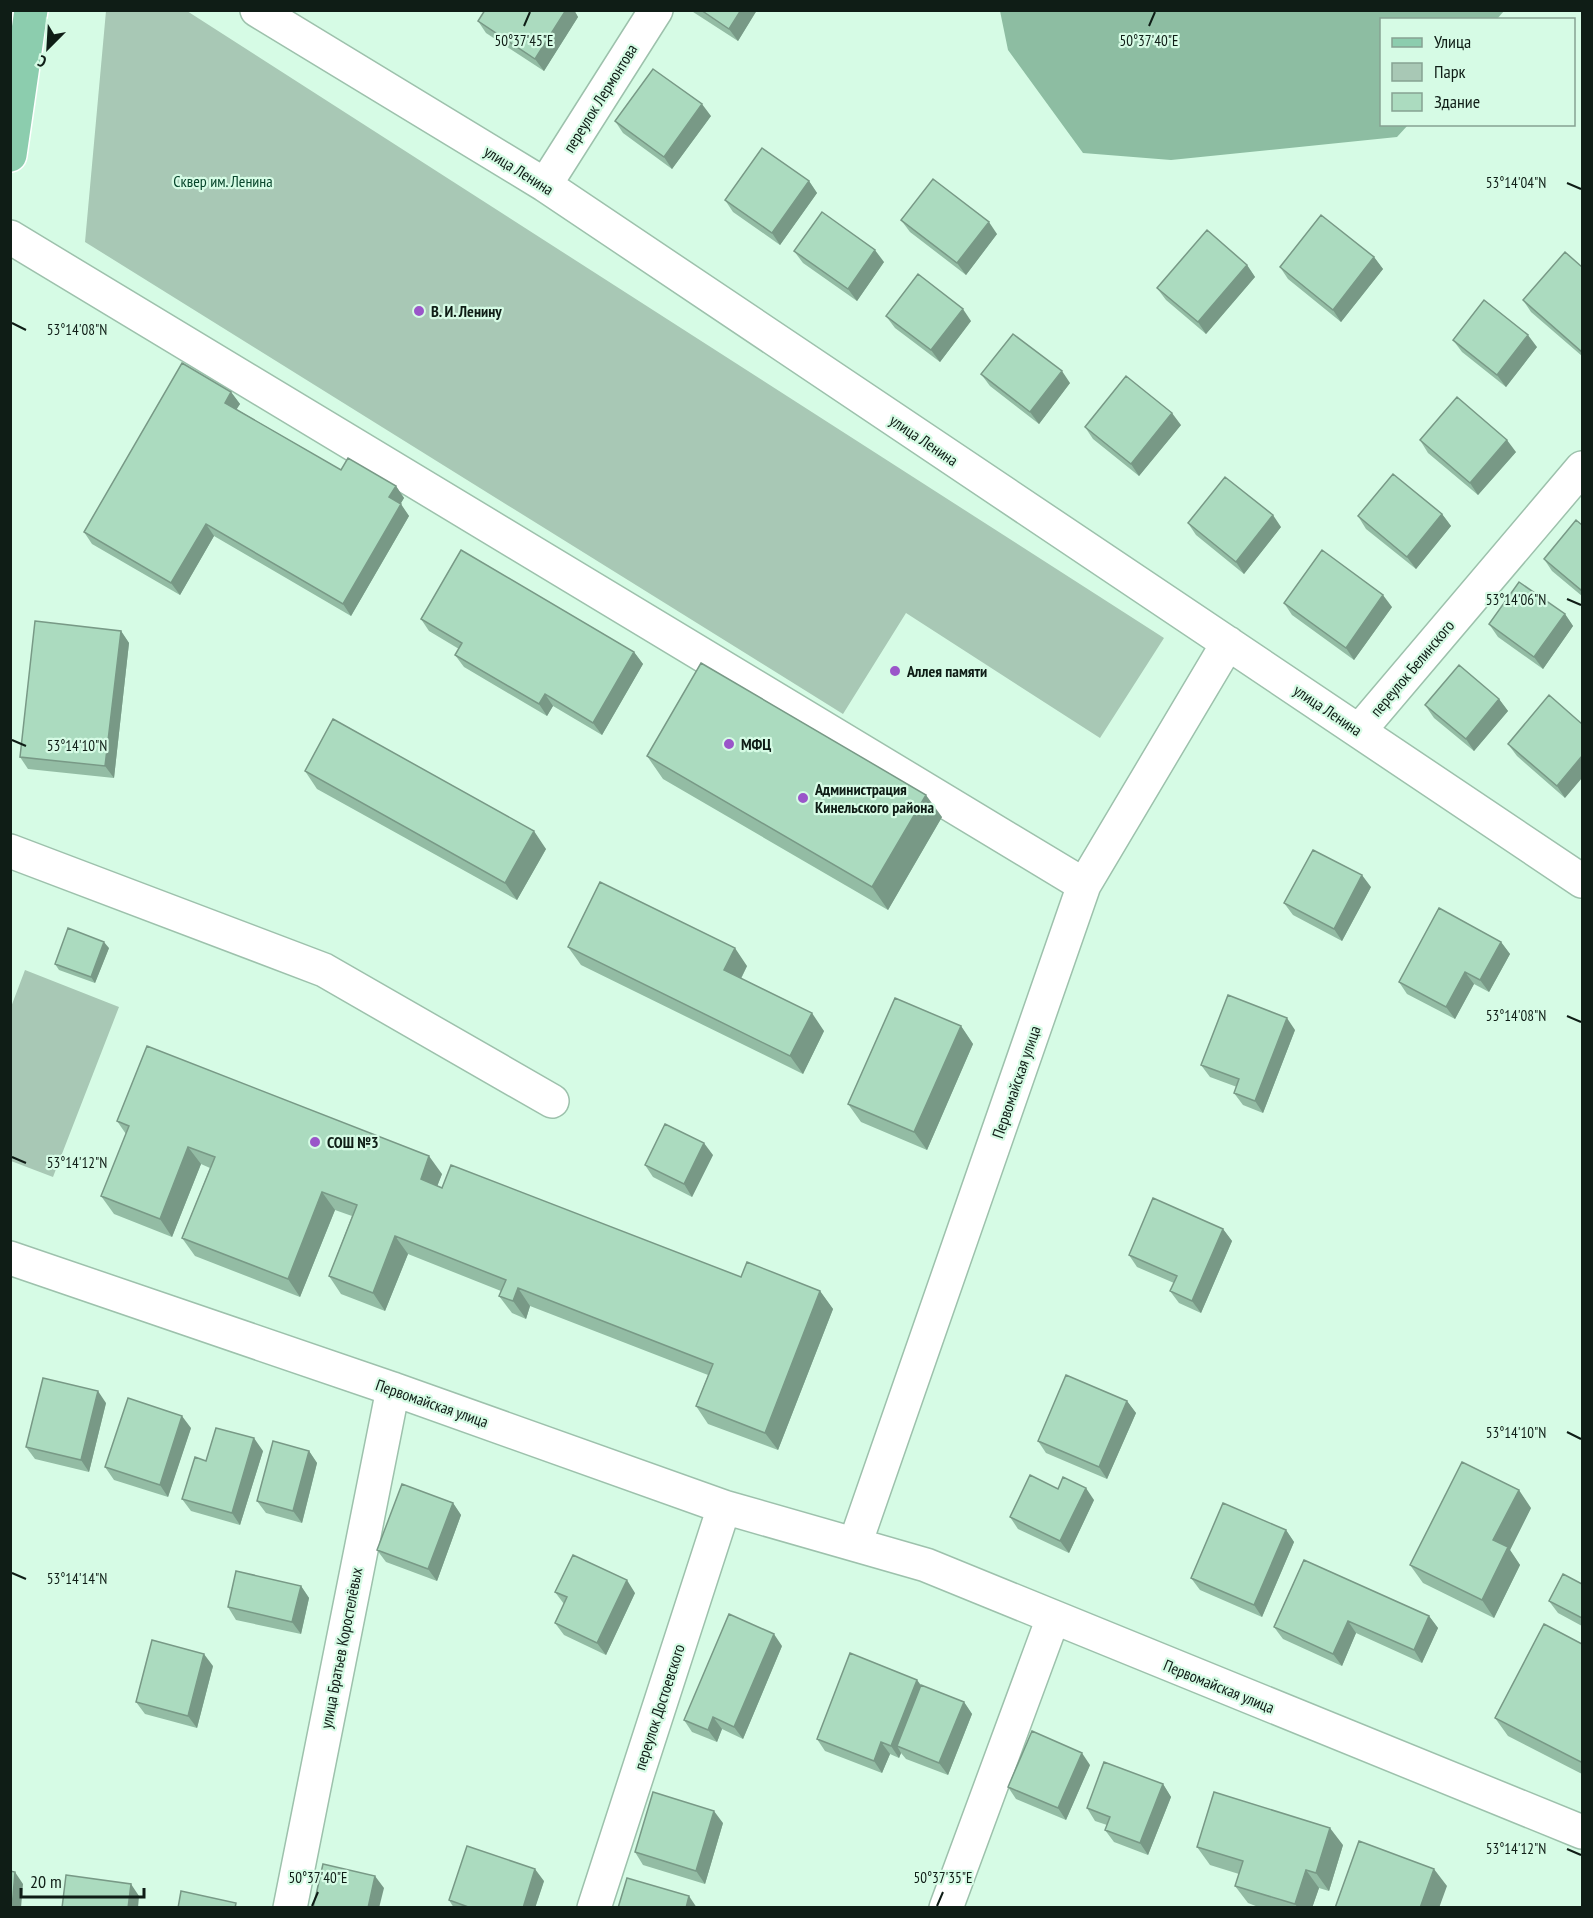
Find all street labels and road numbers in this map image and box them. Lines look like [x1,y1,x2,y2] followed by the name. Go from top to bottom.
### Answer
[559,40,641,156] street label: переулок Лермонтова
[481,141,557,199] street label: улица Ленина
[886,410,962,470] street label: улица Ленина
[1366,616,1458,720] street label: переулок Белинского
[1290,680,1366,740] street label: улица Ленина
[987,1023,1045,1141] street label: Первомайская улица
[373,1374,491,1432] street label: Первомайская улица
[316,1565,367,1730] street label: улица Братьев Коростелёвых
[629,1641,689,1772] street label: переулок Достоевского
[1161,1655,1277,1717] street label: Первомайская улица

